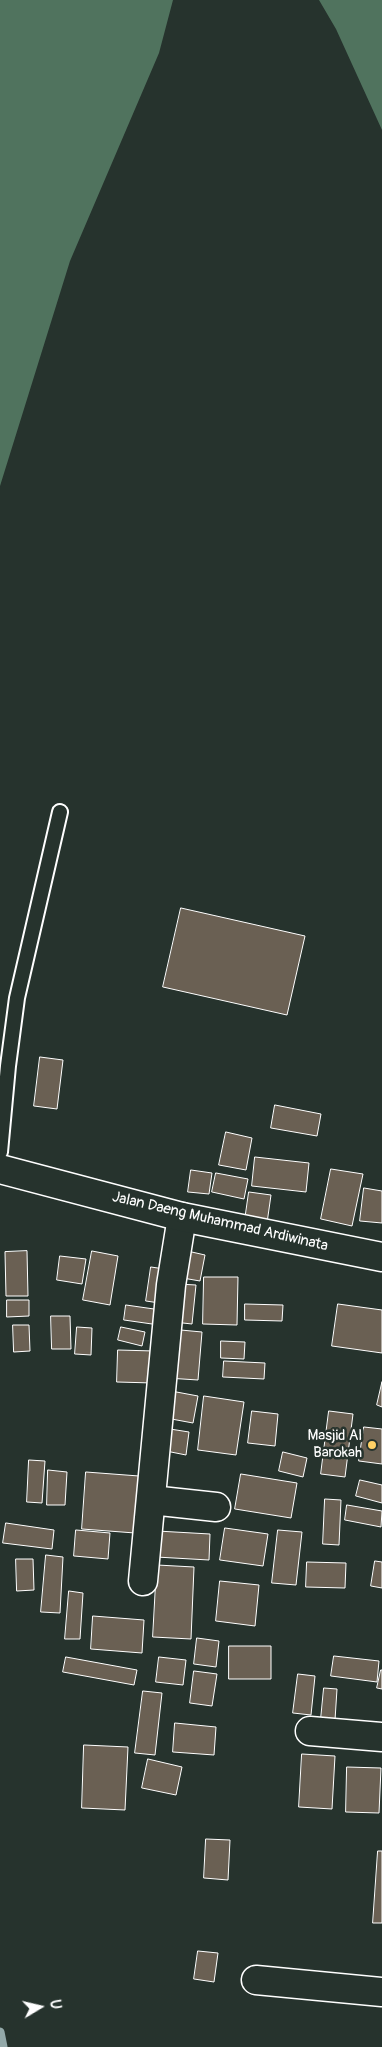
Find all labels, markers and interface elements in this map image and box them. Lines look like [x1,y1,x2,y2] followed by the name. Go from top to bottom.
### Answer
[110,1188,330,1256] street label: Jalan Daeng Muhammad Ardiwinata
[307,1427,362,1462] place label: Masjid Al Barokah
[366,1439,378,1451] marker: Masjid Al Barokah
[15,1982,65,2032] north arrow
[46,1999,64,2010] text: U

